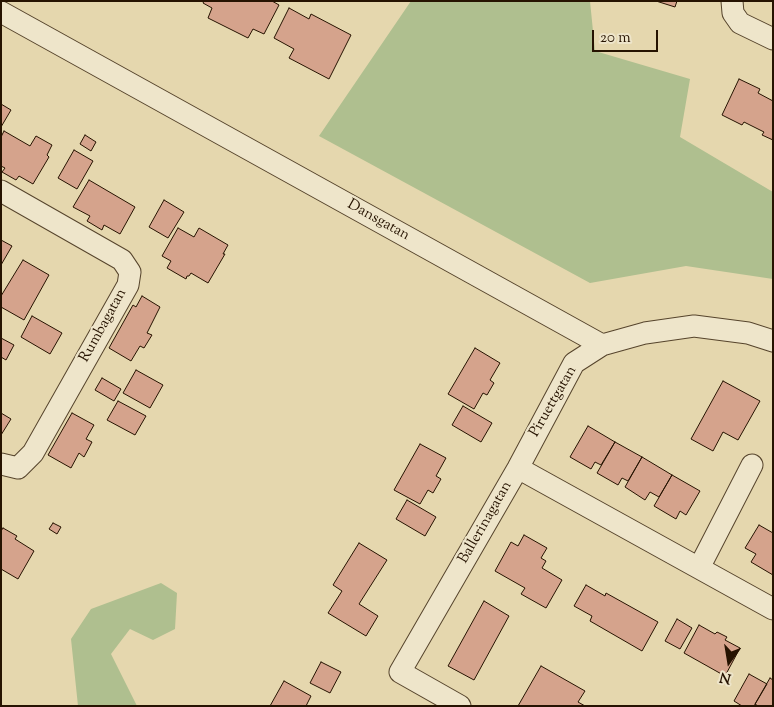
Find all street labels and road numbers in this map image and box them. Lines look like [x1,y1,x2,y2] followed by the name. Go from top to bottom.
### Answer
[344,197,412,245] street label: Dansgatan
[76,286,132,366] street label: Rumbagatan
[526,363,582,441] street label: Piruettgatan
[455,479,517,567] street label: Ballerinagatan

